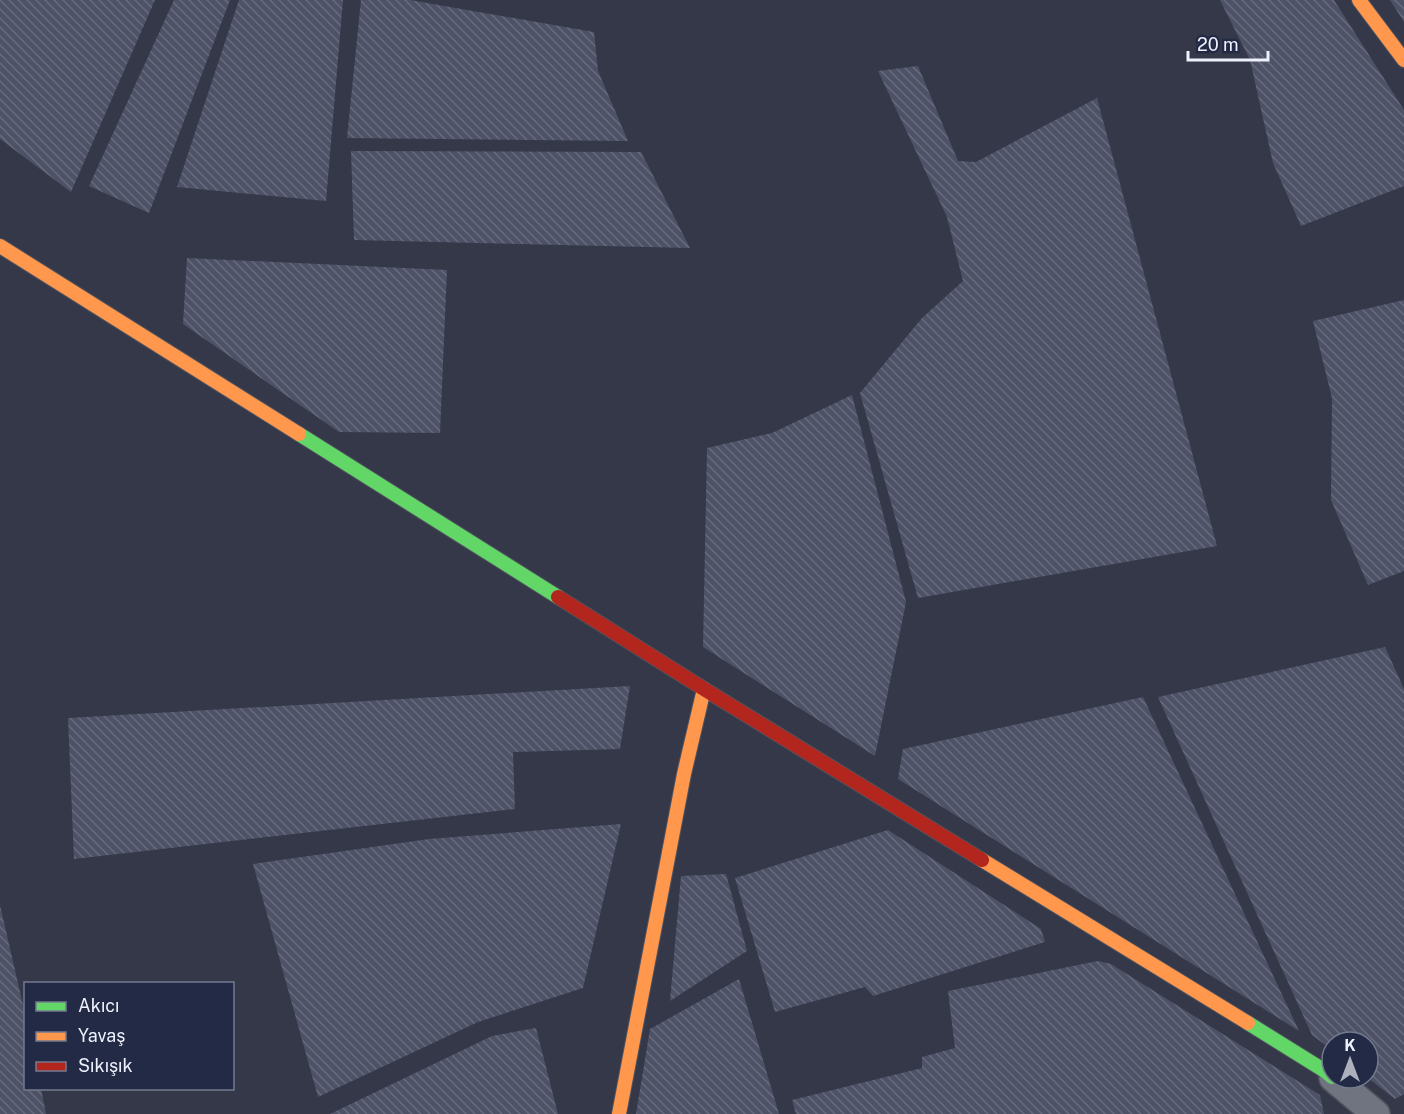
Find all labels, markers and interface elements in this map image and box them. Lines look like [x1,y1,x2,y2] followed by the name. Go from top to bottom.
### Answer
[1188,24,1268,62] scale bar
[1197,34,1239,55] text: 20 m
[24,982,234,1090] legend
[78,995,119,1016] text: Akıcı
[78,1025,125,1046] text: Yavaş
[1320,1030,1380,1090] north arrow
[1344,1036,1356,1055] text: K
[78,1055,133,1076] text: Sıkışık

